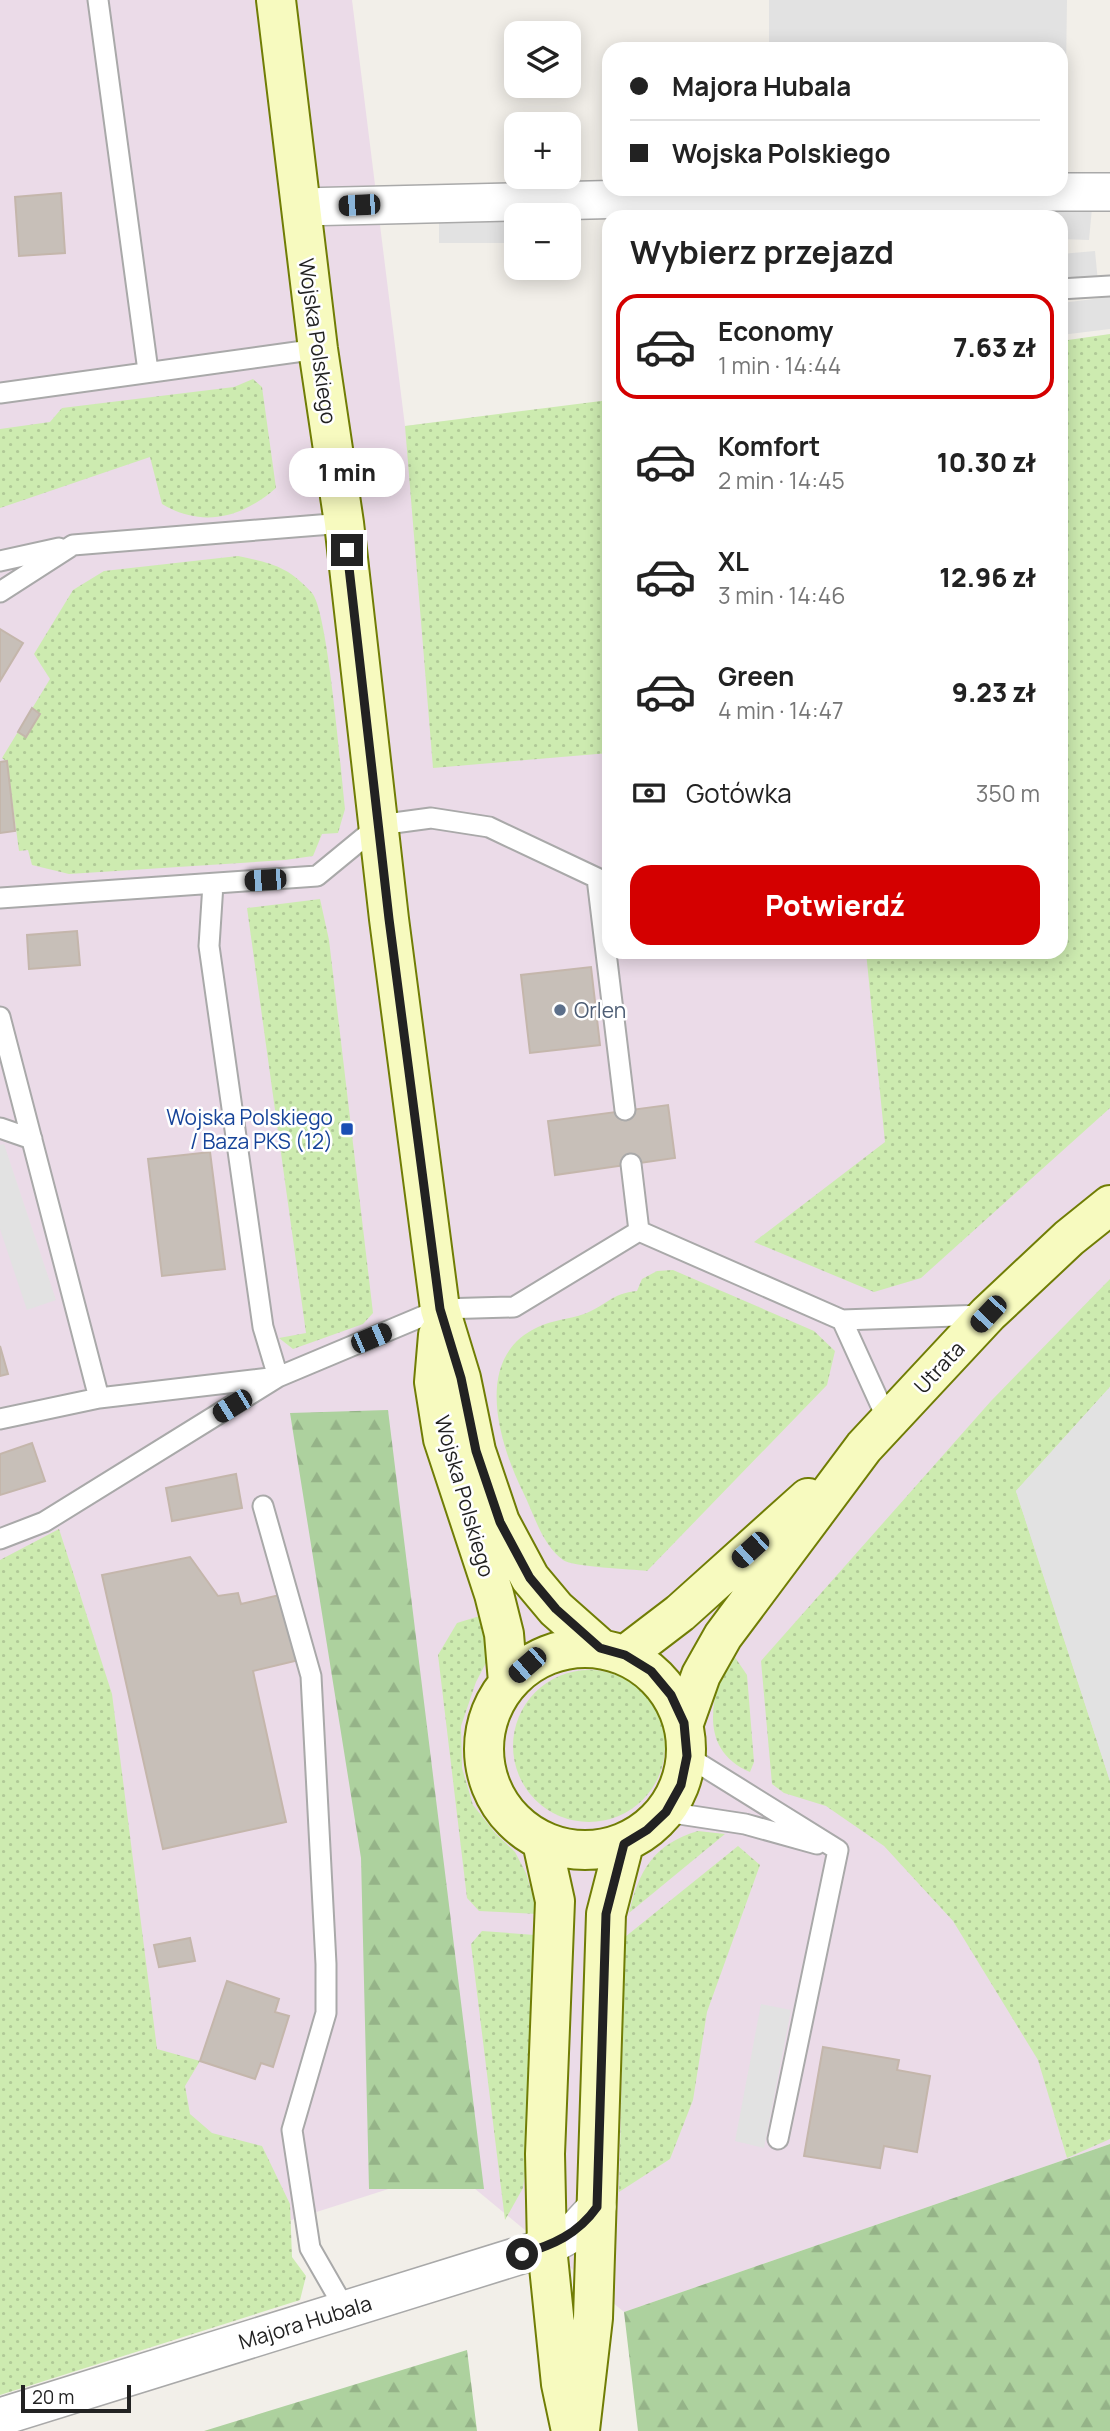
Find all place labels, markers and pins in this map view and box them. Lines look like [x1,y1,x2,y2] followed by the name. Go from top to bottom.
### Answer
[574,996,626,1024] place label: Orlen
[552,1002,568,1018] marker: Orlen
[166,1103,333,1155] place label: Wojska Polskiego / Baza PKS (12)
[339,1121,355,1137] marker: Wojska Polskiego / Baza PKS (12)

